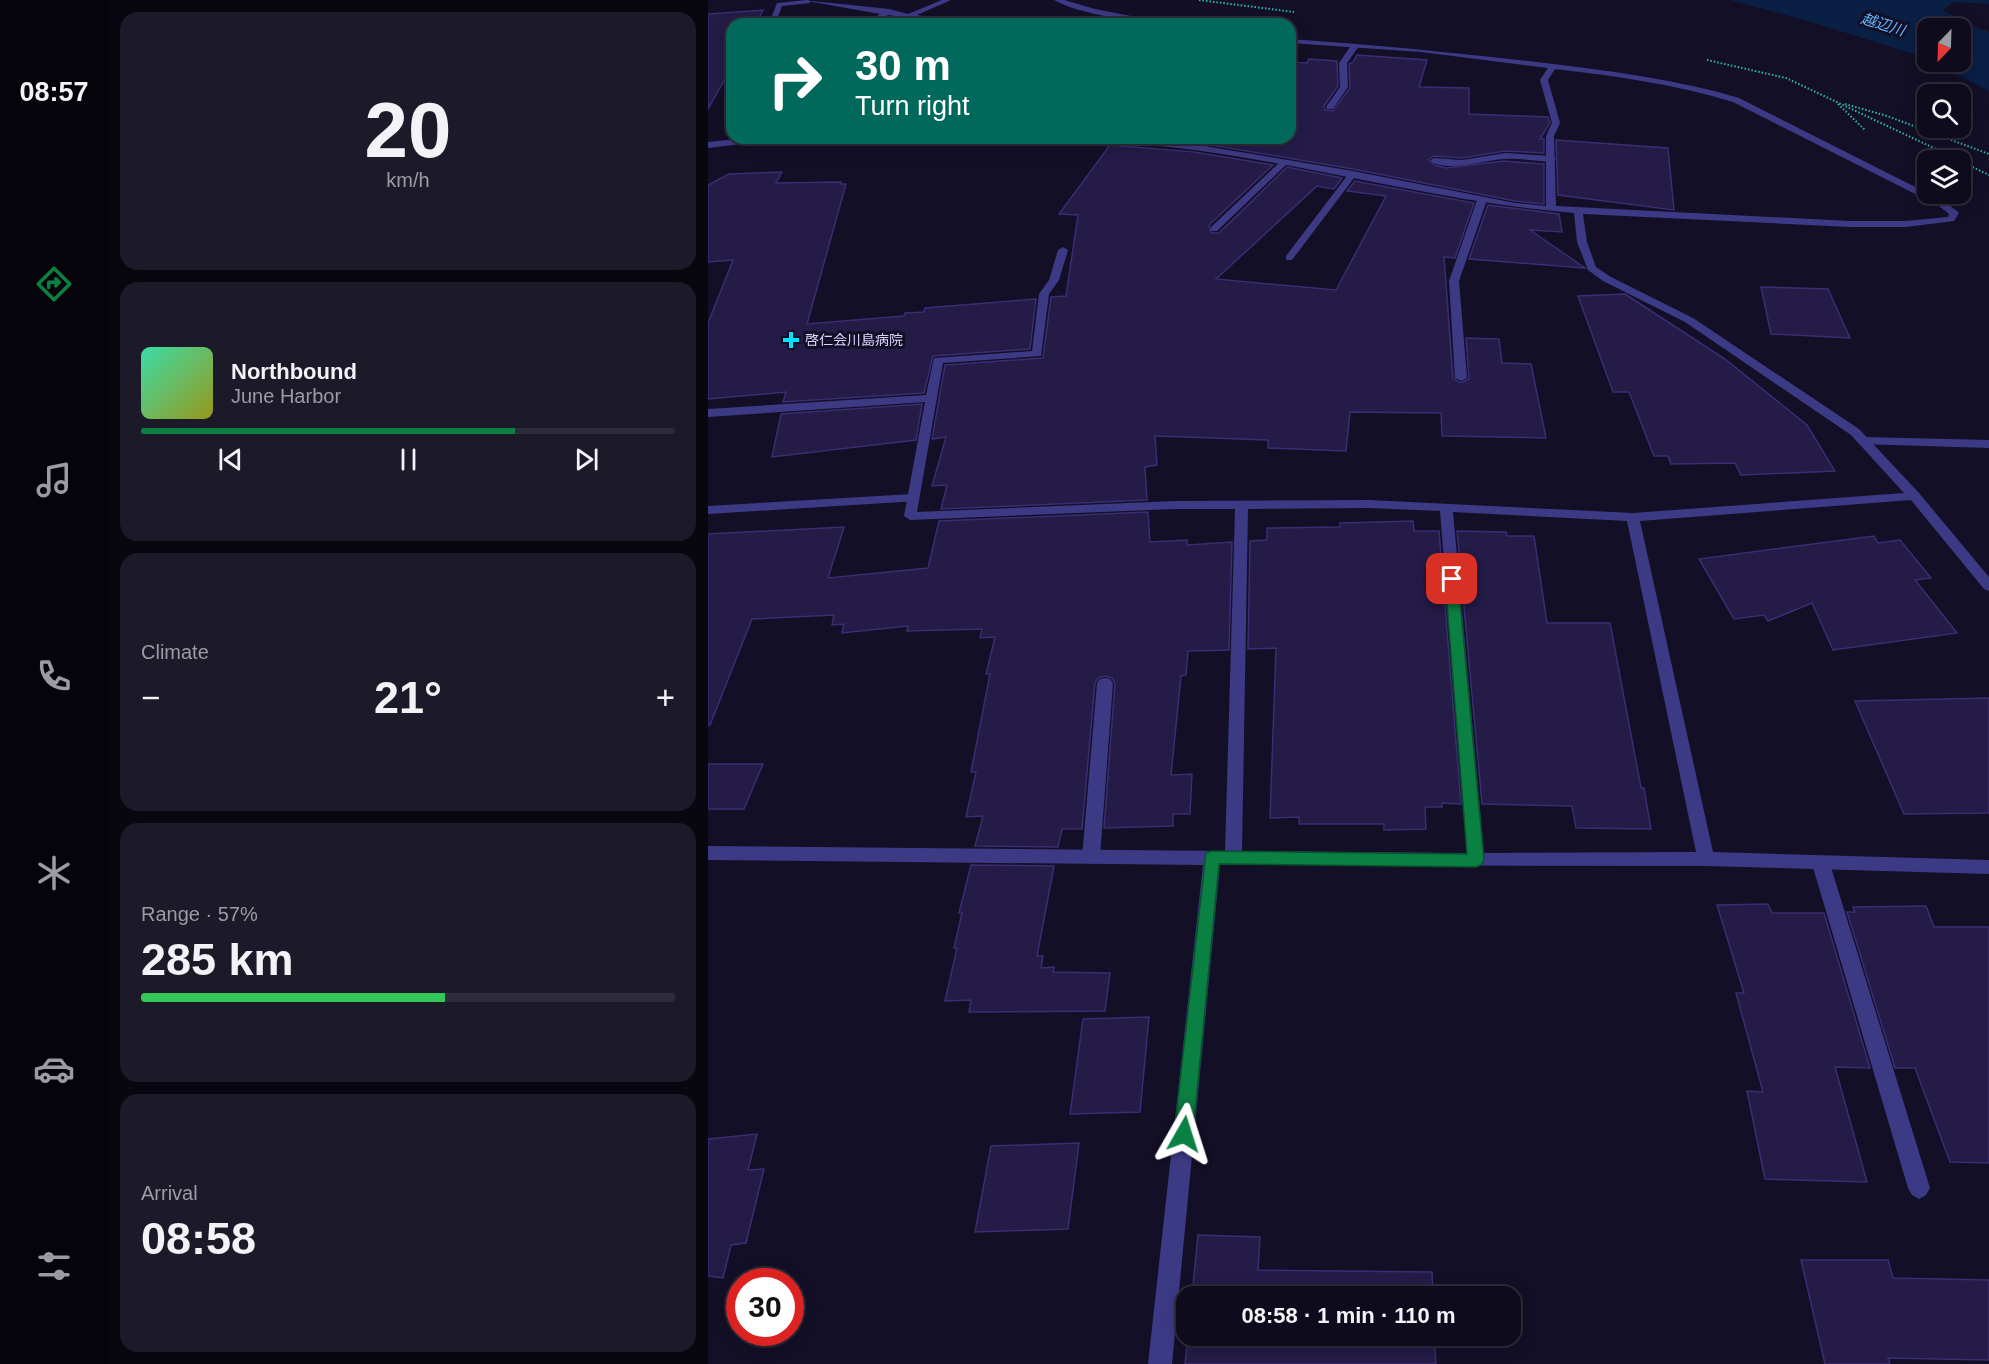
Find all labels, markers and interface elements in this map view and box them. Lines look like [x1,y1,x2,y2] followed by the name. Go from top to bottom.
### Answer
[1859,9,1909,39] water label: 越辺川
[1917,18,1971,72] north arrow
[1917,18,1971,204] map controls
[756,42,834,120] icon: right
[855,42,951,89] text: 30 m
[19,77,89,107] text: 08:57
[1917,84,1971,138] button: search
[365,86,451,174] text: 20
[855,91,970,121] text: Turn right
[1917,150,1971,204] button: layers
[386,169,430,191] text: km/h
[33,263,75,305] icon: directions
[782,331,800,349] marker: 啓仁会川島病院
[805,332,903,348] place label: 啓仁会川島病院
[231,359,357,384] text: Northbound
[231,385,341,407] text: June Harbor
[214,443,247,476] icon: previous
[392,443,425,476] icon: pause
[570,443,603,476] icon: next
[33,459,75,501] icon: music
[1426,553,1477,604] pin
[1435,562,1468,595] icon: arrive
[141,641,209,663] text: Climate
[33,655,75,697] icon: phone
[374,672,442,723] text: 21°
[141,679,160,716] text: −
[656,679,675,716] text: +
[33,852,75,894] icon: climate
[141,903,258,925] text: Range · 57%
[141,934,294,985] text: 285 km
[33,1048,75,1090] icon: car
[1152,1102,1216,1166] position arrow
[141,1182,198,1204] text: Arrival
[141,1213,256,1264] text: 08:58
[33,1245,75,1287] icon: filters
[726,1268,804,1346] speed limit sign: 30
[1242,1303,1456,1328] text: 08:58 · 1 min · 110 m

